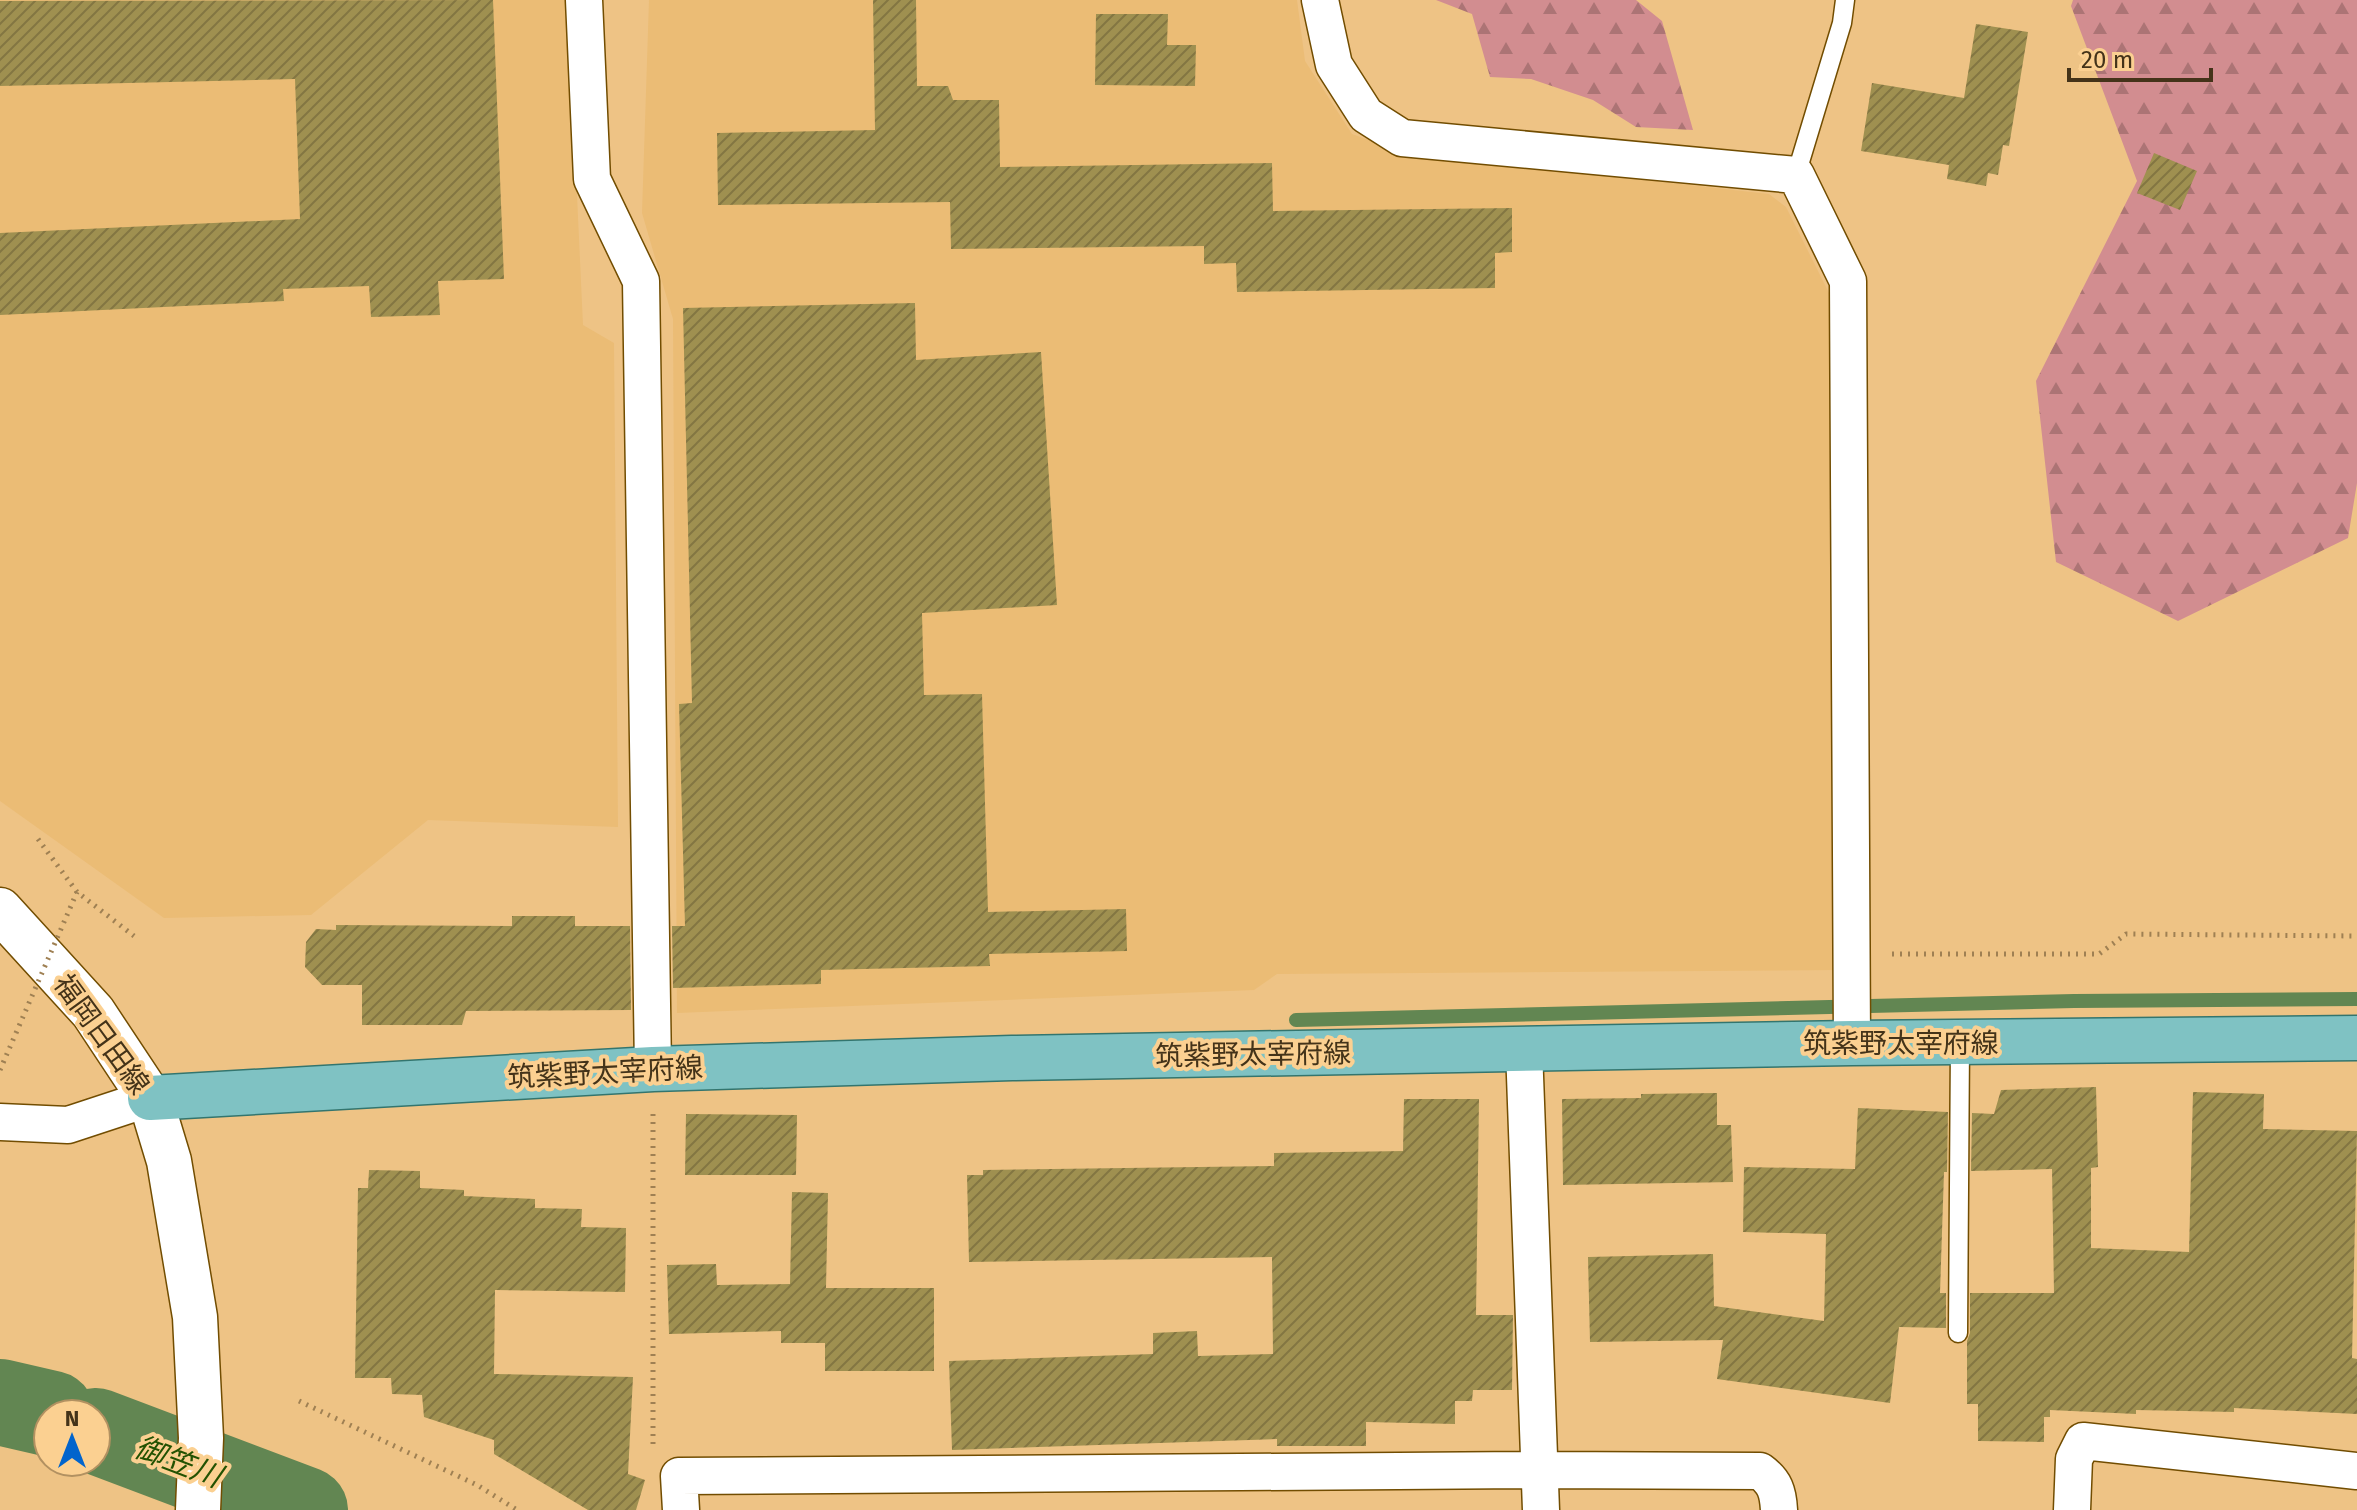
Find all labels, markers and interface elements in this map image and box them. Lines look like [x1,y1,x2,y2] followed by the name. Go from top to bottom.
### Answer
[2069,32,2211,82] scale bar
[2081,46,2133,74] text: 20 m
[47,968,156,1101] street label: 福岡日田線
[1803,1027,1999,1060] street label: 筑紫野太宰府線
[1155,1036,1351,1073] street label: 筑紫野太宰府線
[506,1051,704,1094] street label: 筑紫野太宰府線
[32,1398,112,1478] north arrow
[65,1405,79,1432] text: N
[130,1429,229,1496] water label: 御笠川

